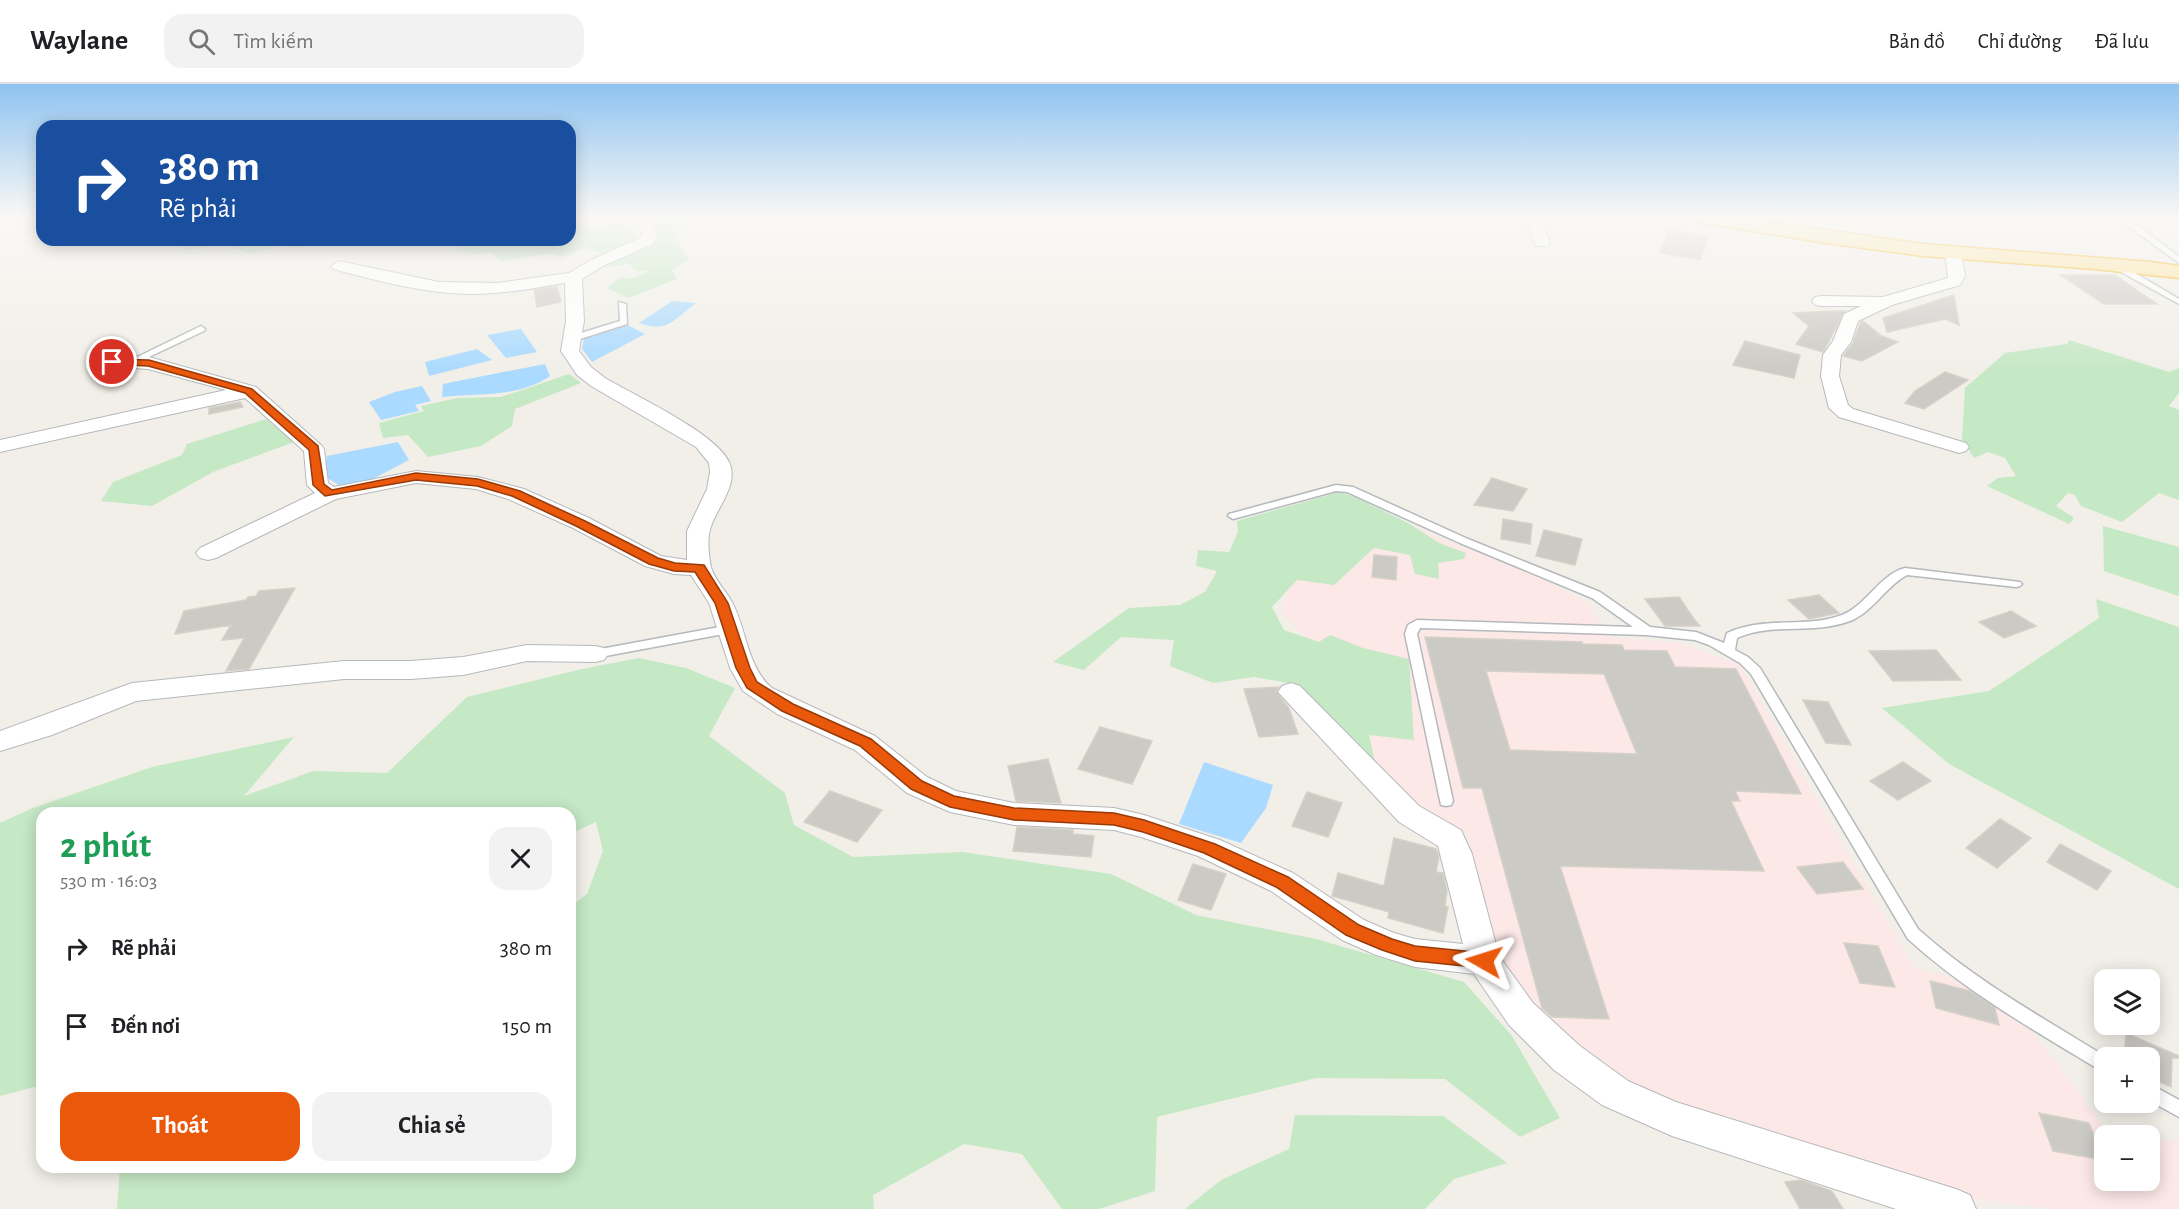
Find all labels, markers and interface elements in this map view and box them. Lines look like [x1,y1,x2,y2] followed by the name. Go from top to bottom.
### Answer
[164,14,584,68] search box
[185,25,218,58] icon: search
[30,27,128,55] text: Waylane
[233,30,314,52] text: Tìm kiếm
[1888,31,1945,52] text: Bản đồ
[1978,31,2062,52] text: Chỉ đường
[2095,31,2149,52] text: Đã lưu
[60,144,138,222] icon: right
[159,146,260,188] text: 380 m
[159,195,237,222] text: Rẽ phải
[86,336,137,387] pin
[95,345,128,378] icon: arrive
[489,827,552,890] button: close
[60,828,151,864] text: 2 phút
[60,871,157,891] text: 530 m · 16:03
[1452,929,1516,993] position arrow
[60,932,93,965] icon: right
[111,937,176,959] text: Rẽ phải
[500,937,552,959] text: 380 m
[2094,969,2160,1191] map controls
[2094,969,2160,1035] button: layers
[60,1010,93,1043] icon: arrive
[111,1015,180,1037] text: Đến nơi
[502,1015,552,1037] text: 150 m
[2094,1047,2160,1113] button: +
[60,1092,300,1161] button: Thoát
[312,1092,552,1161] button: Chia sẻ
[2094,1125,2160,1191] button: −

